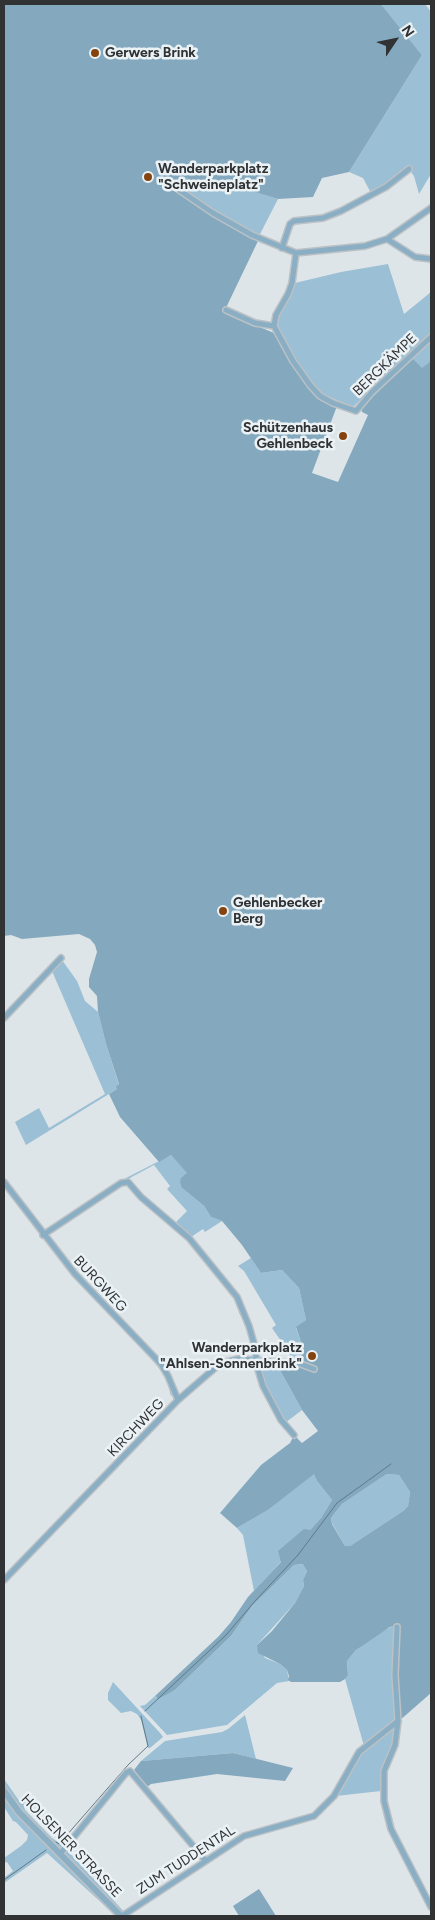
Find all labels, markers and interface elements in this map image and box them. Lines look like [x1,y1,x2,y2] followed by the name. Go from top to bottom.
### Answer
[370,15,420,65] north arrow
[398,22,418,41] text: N
[105,45,196,61] place label: Gerwers Brink
[89,47,101,59] marker: Gerwers Brink
[158,161,268,193] place label: Wanderparkplatz "Schweineplatz"
[142,171,154,183] marker: Wanderparkplatz "Schweineplatz"
[349,330,421,400] street label: BERGKÄMPE
[243,420,333,452] place label: Schützenhaus Gehlenbeck
[337,430,349,442] marker: Schützenhaus Gehlenbeck
[233,895,322,928] place label: Gehlenbecker Berg
[217,905,229,917] marker: Gehlenbecker Berg
[70,1253,130,1315] street label: BURGWEG
[160,1340,302,1372] place label: Wanderparkplatz "Ahlsen-Sonnenbrink"
[306,1350,318,1362] marker: Wanderparkplatz "Ahlsen-Sonnenbrink"
[104,1396,168,1460] street label: KIRCHWEG
[17,1791,125,1901] street label: HOLSENER STRASSE
[134,1822,238,1898] street label: ZUM TUDDENTAL

